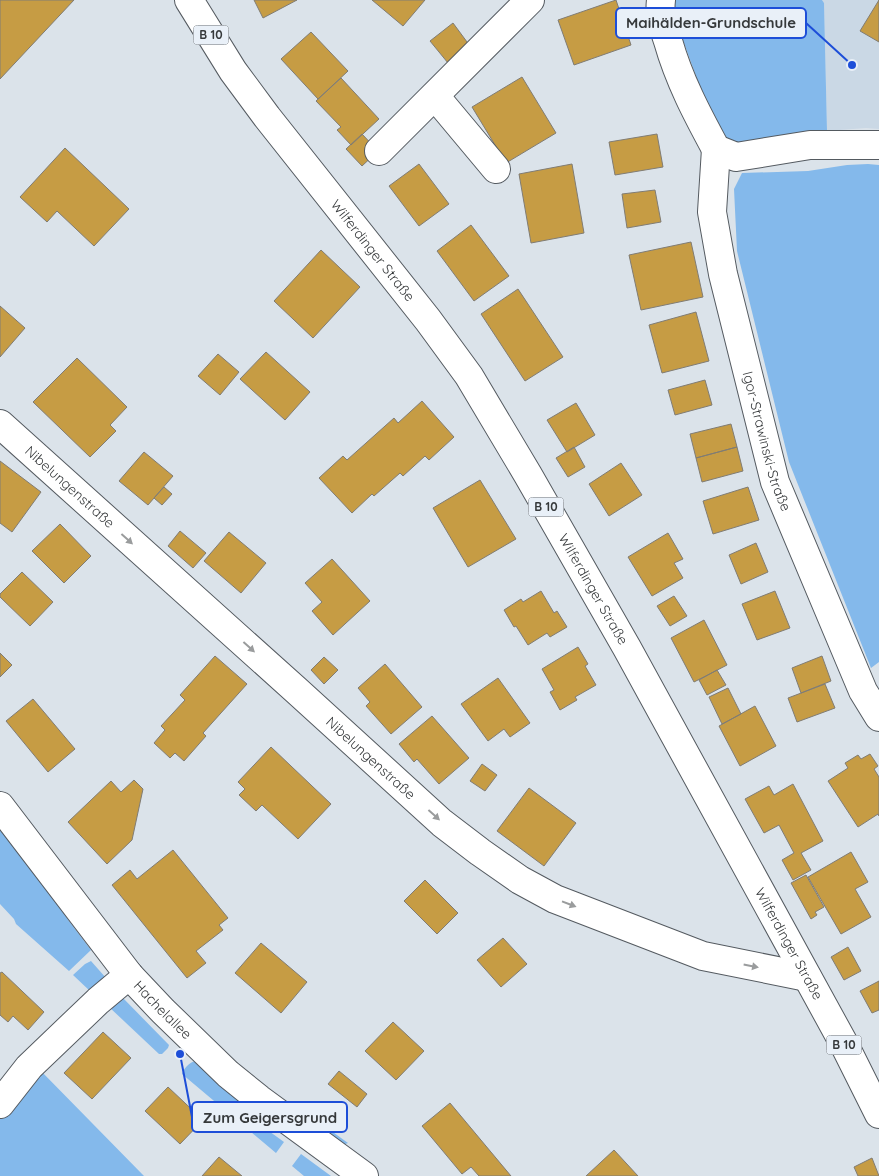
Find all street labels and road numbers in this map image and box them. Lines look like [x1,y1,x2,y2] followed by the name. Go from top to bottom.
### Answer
[194,26,228,44] road number: B 10
[327,196,419,305] street label: Wilferdinger Straße
[739,369,795,514] street label: Igor-Strawinski-Straße
[21,442,119,532] street label: Nibelungenstraße
[528,498,564,516] road number: B 10
[554,530,632,648] street label: Wilferdinger Straße
[322,713,419,803] street label: Nibelungenstraße
[751,884,827,1003] street label: Wilferdinger Straße
[130,977,196,1043] street label: Hachelallee
[826,1036,862,1054] road number: B 10

